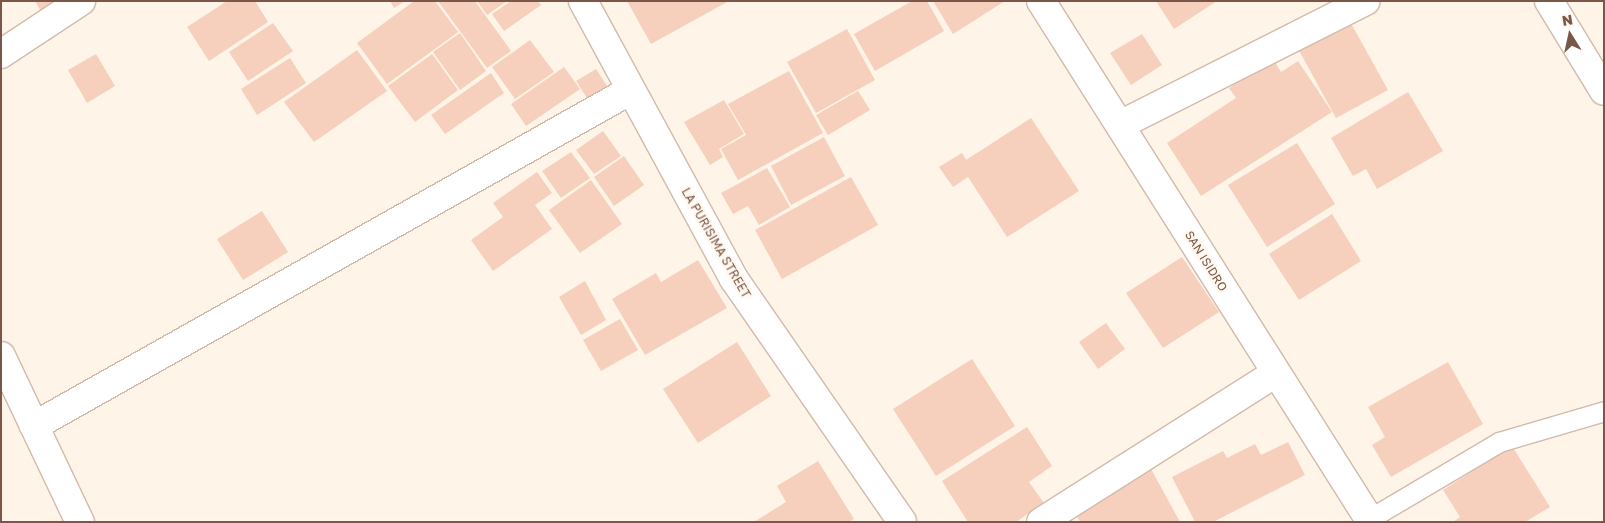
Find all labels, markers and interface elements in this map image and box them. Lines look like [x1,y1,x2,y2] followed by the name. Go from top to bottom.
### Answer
[1545,10,1595,60] north arrow
[1561,10,1574,29] text: N
[679,185,753,301] street label: LA PURISIMA STREET
[1182,228,1230,294] street label: SAN ISIDRO

